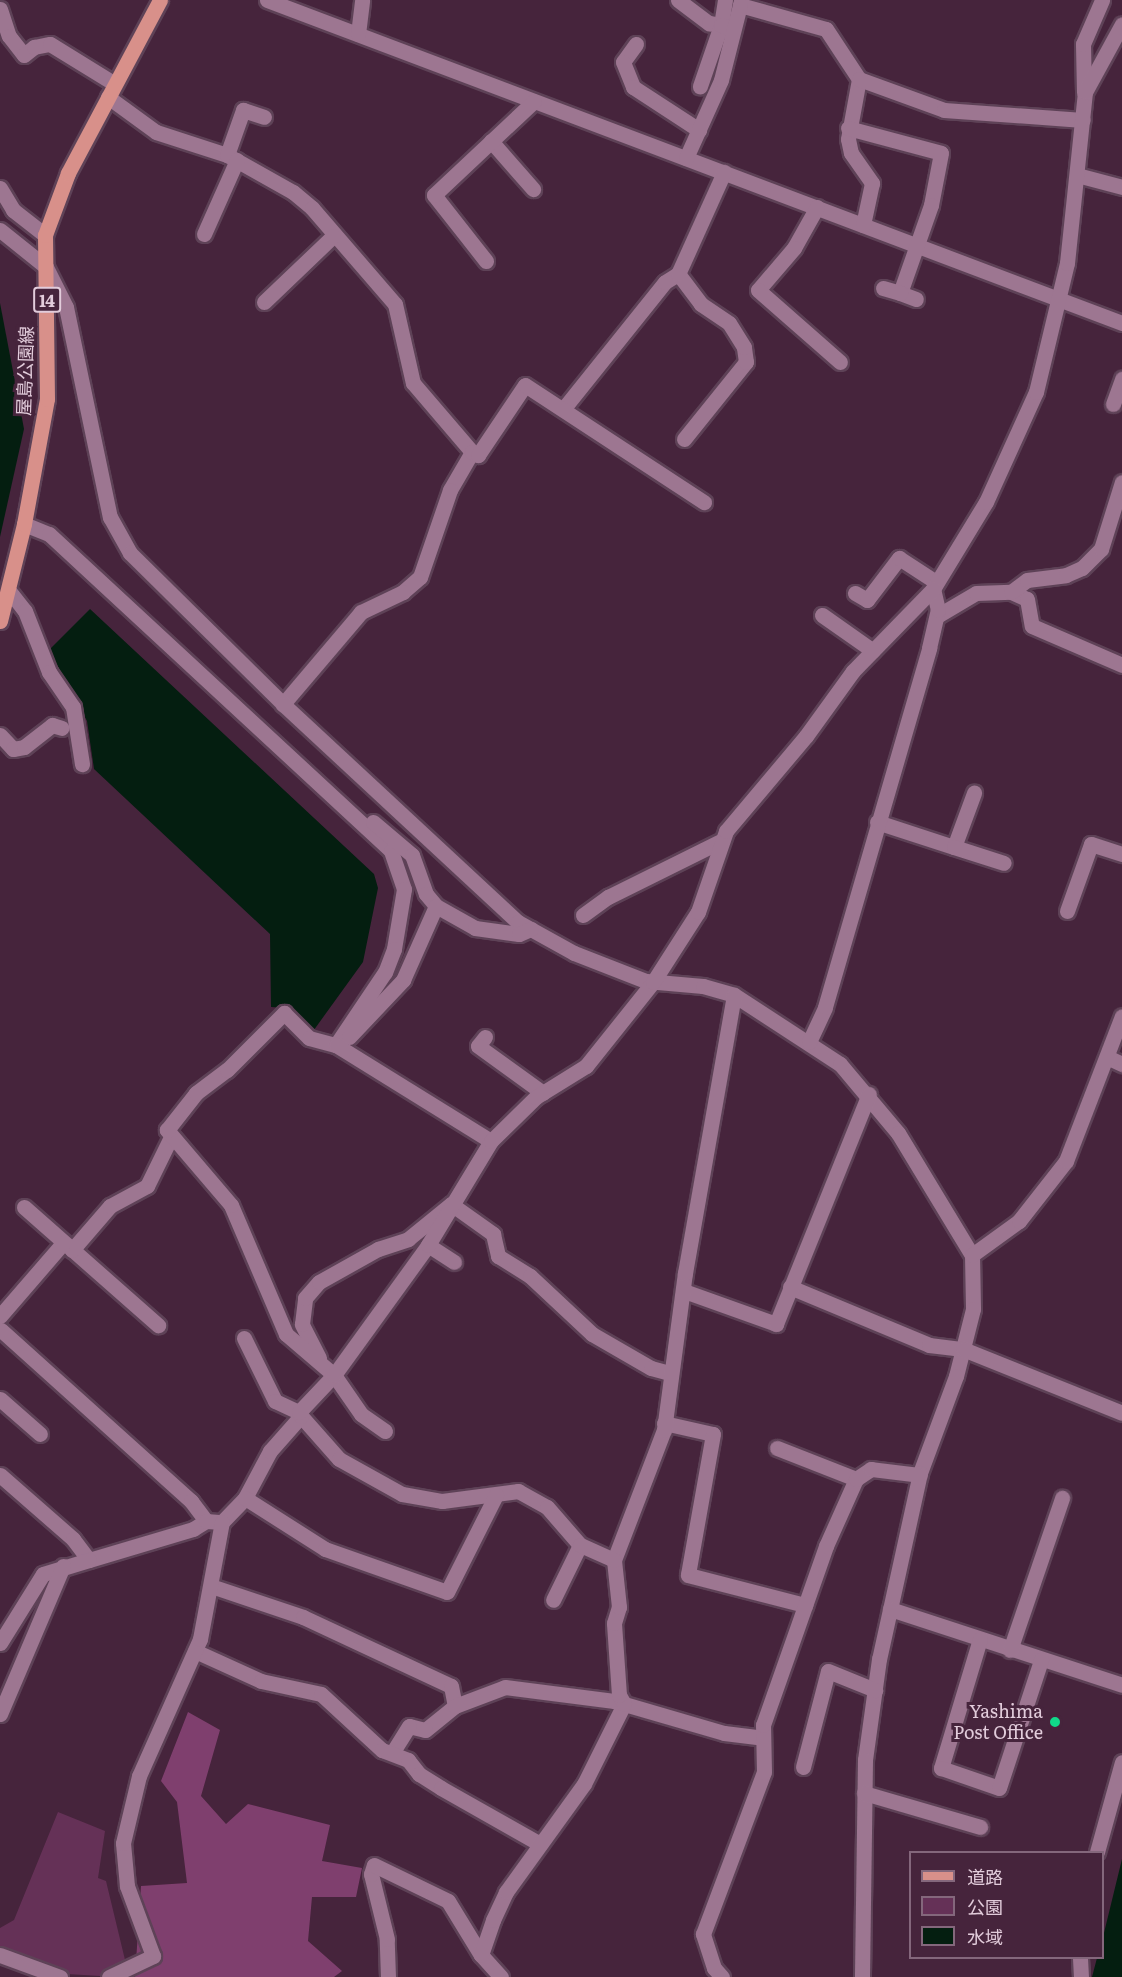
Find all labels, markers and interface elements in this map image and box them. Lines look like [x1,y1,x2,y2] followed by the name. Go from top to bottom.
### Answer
[32,287,62,313] road number: 14
[13,326,37,416] street label: 屋島公園線
[953,1701,1043,1744] place label: Yashima Post Office
[1048,1715,1062,1729] marker: Yashima Post Office
[909,1851,1104,1959] legend
[967,1863,1003,1890] text: 道路
[967,1893,1003,1920] text: 公園
[967,1923,1003,1950] text: 水域

